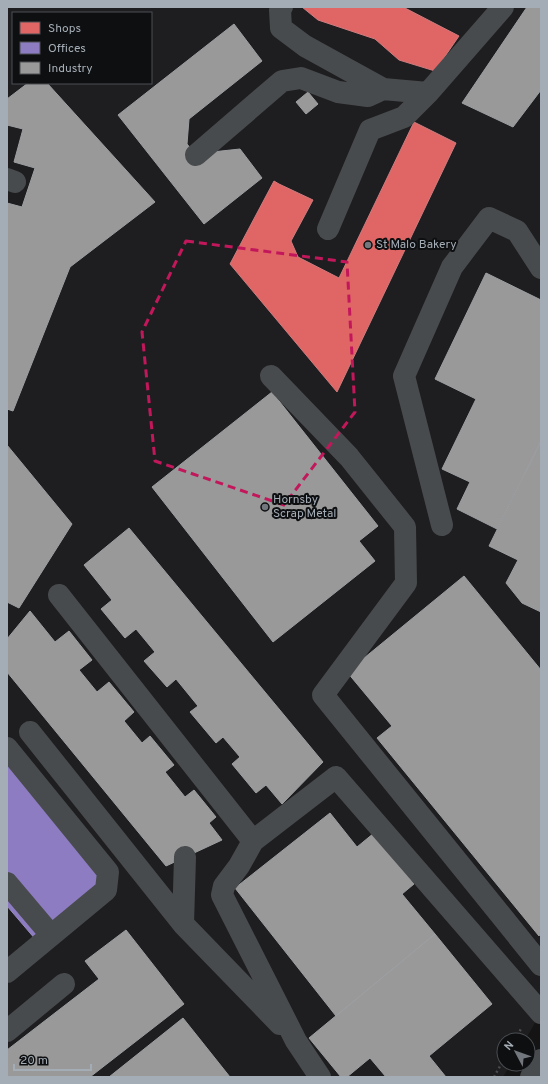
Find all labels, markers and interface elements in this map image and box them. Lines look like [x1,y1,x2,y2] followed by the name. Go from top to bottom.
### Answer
[12,12,152,84] legend
[48,21,81,37] text: Shops
[48,41,86,57] text: Offices
[48,61,93,77] text: Industry
[376,237,457,253] place label: St Malo Bakery
[363,240,373,250] marker: St Malo Bakery
[273,492,336,522] place label: Hornsby Scrap Metal
[260,502,270,512] marker: Hornsby Scrap Metal
[496,1032,536,1072] north arrow
[501,1039,517,1054] text: N
[14,1046,91,1072] scale bar
[20,1053,48,1069] text: 20 m

